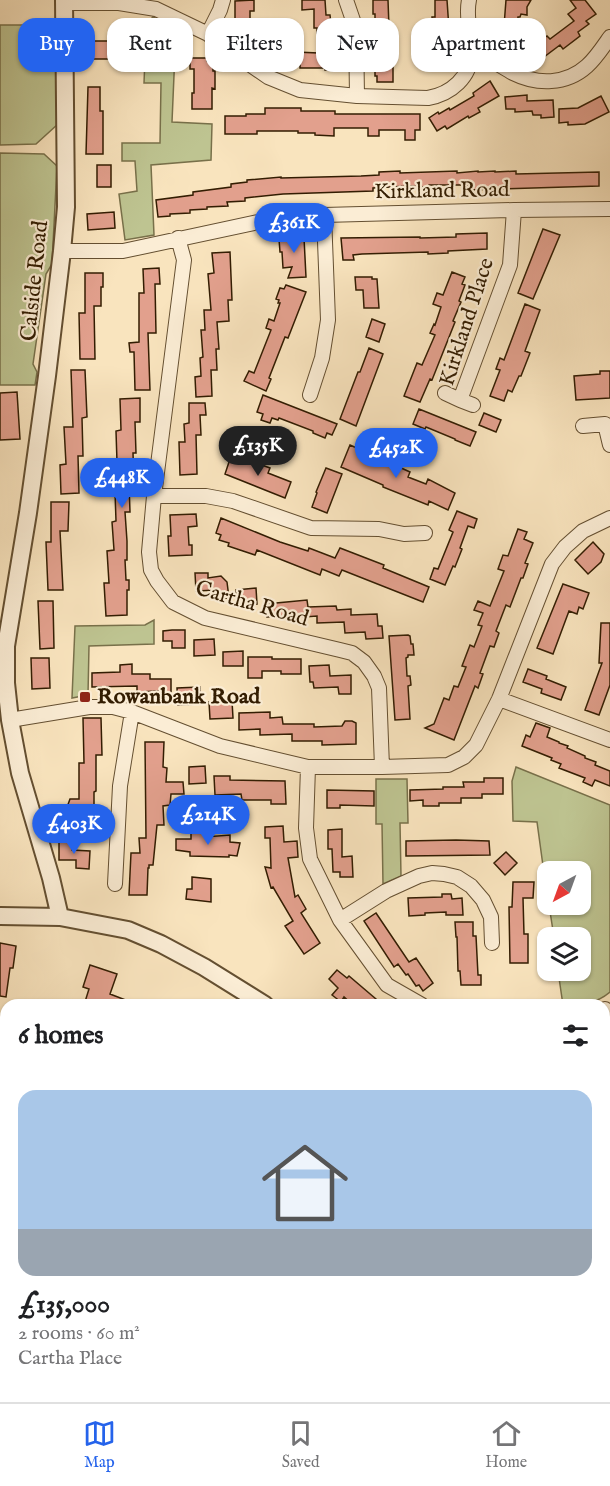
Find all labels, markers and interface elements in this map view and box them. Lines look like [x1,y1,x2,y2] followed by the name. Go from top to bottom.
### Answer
[18,18,95,72] chip: Buy
[107,18,193,72] chip: Rent
[205,18,304,72] chip: Filters
[316,18,399,72] chip: New
[411,18,546,72] chip: Apartment
[374,176,510,206] street label: Kirkland Road
[252,203,336,254] pin: £361K
[268,210,320,235] text: £361K
[15,219,55,343] street label: Calside Road
[433,254,501,390] street label: Kirkland Place
[216,426,300,477] pin: £135K
[354,428,438,479] pin: £452K
[233,433,283,458] text: £135K
[369,435,423,460] text: £452K
[80,458,164,509] pin: £448K
[94,465,150,490] text: £448K
[192,574,312,634] street label: Cartha Road
[97,683,261,711] place label: Rowanbank Road
[78,690,92,704] marker: Rowanbank Road
[166,795,250,846] pin: £214K
[181,802,235,827] text: £214K
[32,804,116,855] pin: £403K
[46,811,102,836] text: £403K
[537,861,591,915] north arrow
[537,861,591,981] map controls
[537,927,591,981] button: layers
[18,1019,103,1052] text: 6 homes
[559,1019,592,1052] icon: filters
[251,1129,359,1237] icon: home
[18,1288,110,1321] text: £135,000
[18,1321,140,1346] text: 2 rooms · 60 m²
[18,1346,122,1371] text: Cartha Place
[83,1417,116,1473] tab: Map
[282,1417,320,1473] tab: Saved
[485,1417,527,1473] tab: Home

